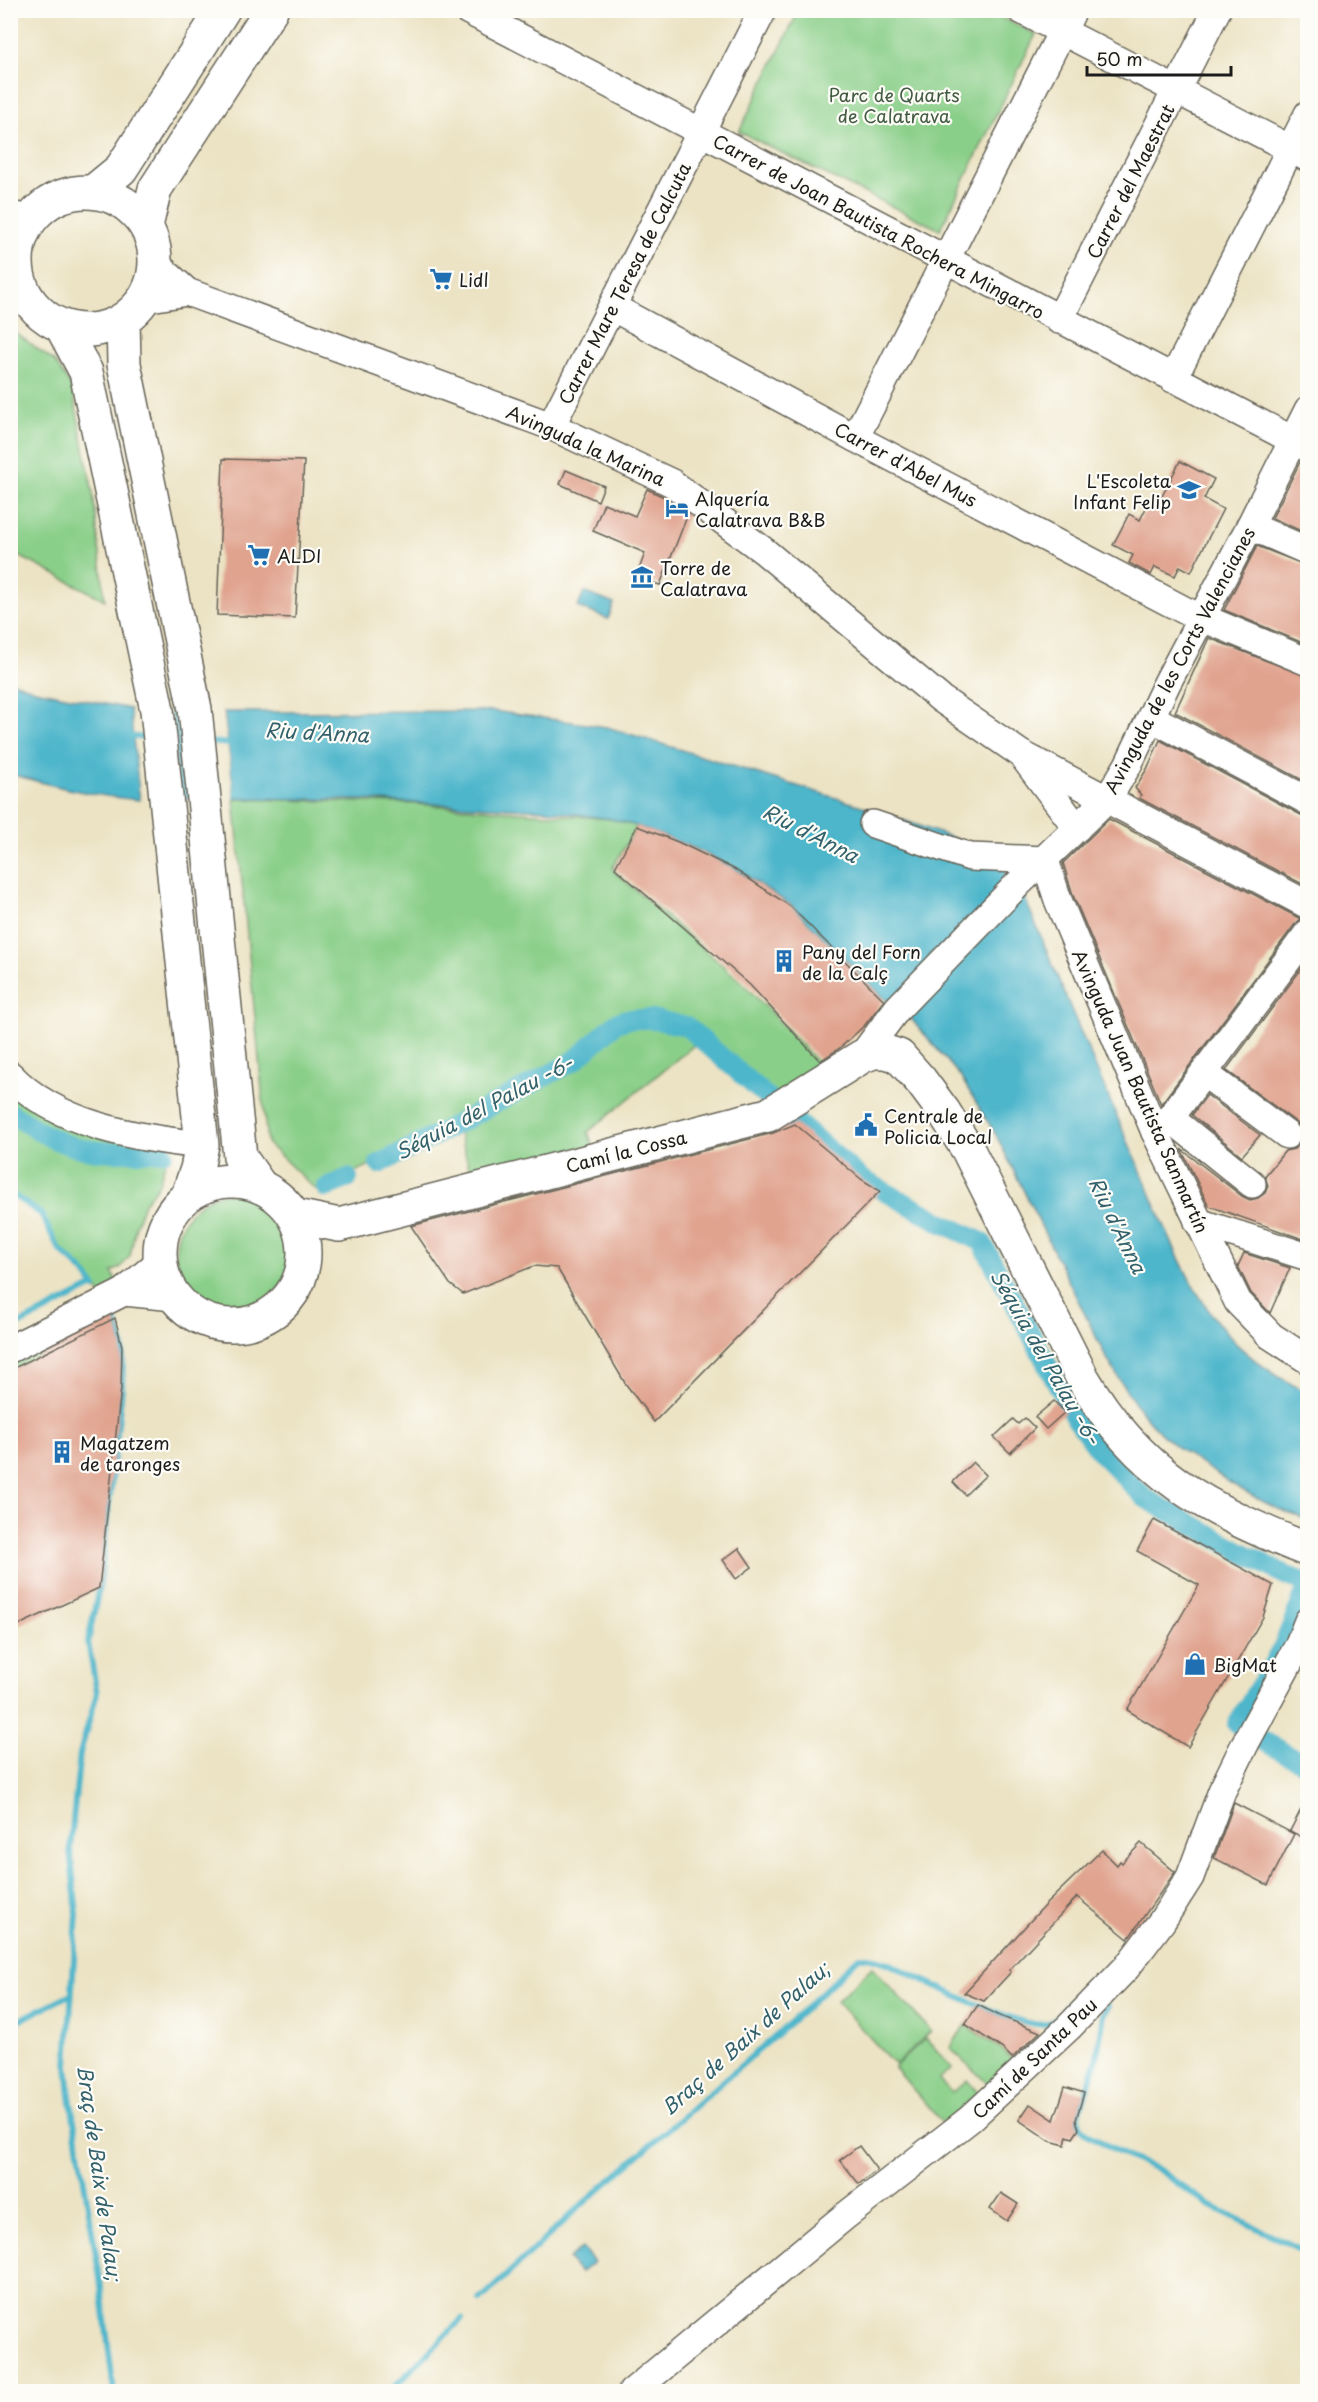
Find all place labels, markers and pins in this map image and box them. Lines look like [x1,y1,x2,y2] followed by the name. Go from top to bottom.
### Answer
[428,266,454,292] supermarket icon: Lidl
[459,266,489,293] place label: Lidl
[1073,467,1172,515] place label: L'Escoleta Infant Felip
[1176,477,1202,503] school or university icon: L'Escoleta Infant Felip
[695,485,825,533] place label: Alquería Calatrava B&B
[664,495,690,521] hotel icon: Alquería Calatrava B&B
[246,542,272,568] supermarket icon: ALDI
[277,542,322,569] place label: ALDI
[660,554,748,602] place label: Torre de Calatrava
[629,564,655,590] museum icon: Torre de Calatrava
[802,938,921,986] place label: Pany del Forn de la Calç
[771,948,797,974] building icon: Pany del Forn de la Calç
[884,1102,992,1150] place label: Centrale de Policia Local
[853,1112,879,1138] public building icon: Centrale de Policia Local
[80,1429,180,1477] place label: Magatzem de taronges
[49,1439,75,1465] building icon: Magatzem de taronges
[1182,1651,1208,1677] shop icon: BigMat
[1213,1651,1277,1678] place label: BigMat

